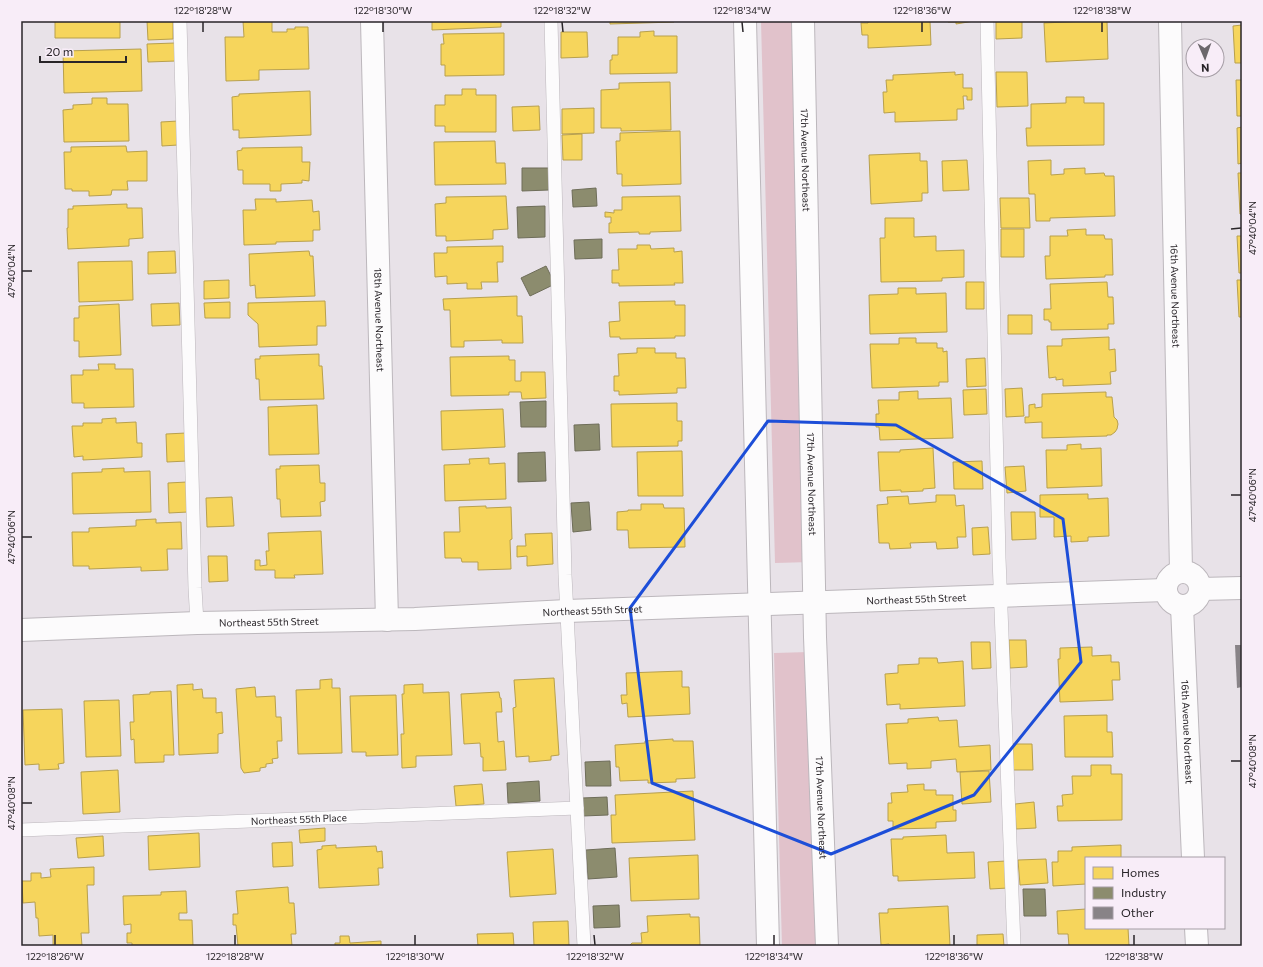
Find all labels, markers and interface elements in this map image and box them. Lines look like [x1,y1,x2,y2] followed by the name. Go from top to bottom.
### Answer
[174,4,232,16] text: 122°18'28"W
[354,4,412,16] text: 122°18'30"W
[533,4,591,16] text: 122°18'32"W
[713,4,771,16] text: 122°18'34"W
[893,4,951,16] text: 122°18'36"W
[1073,4,1131,16] text: 122°18'38"W
[40,38,126,64] scale bar
[1185,38,1225,78] north arrow
[46,44,73,58] text: 20 m
[1201,62,1210,75] text: N
[799,108,813,212] street label: 17th Avenue Northeast
[1246,201,1258,255] text: 47°40'04"N
[5,244,17,298] text: 47°40'04"N
[1168,244,1183,348] street label: 16th Avenue Northeast
[372,268,387,372] street label: 18th Avenue Northeast
[805,432,819,536] street label: 17th Avenue Northeast
[1246,468,1258,522] text: 47°40'06"N
[5,510,17,564] text: 47°40'06"N
[866,591,967,606] street label: Northeast 55th Street
[542,602,643,618] street label: Northeast 55th Street
[219,615,319,629] street label: Northeast 55th Street
[1179,680,1196,784] street label: 16th Avenue Northeast
[1246,734,1258,788] text: 47°40'08"N
[814,756,830,860] street label: 17th Avenue Northeast
[5,776,17,830] text: 47°40'08"N
[251,811,347,827] street label: Northeast 55th Place
[1085,857,1225,929] legend
[1121,865,1159,879] text: Homes
[1121,885,1166,899] text: Industry
[1121,905,1154,919] text: Other
[26,950,84,962] text: 122°18'26"W
[206,950,264,962] text: 122°18'28"W
[386,950,444,962] text: 122°18'30"W
[566,950,624,962] text: 122°18'32"W
[745,950,803,962] text: 122°18'34"W
[925,950,983,962] text: 122°18'36"W
[1105,950,1163,962] text: 122°18'38"W

